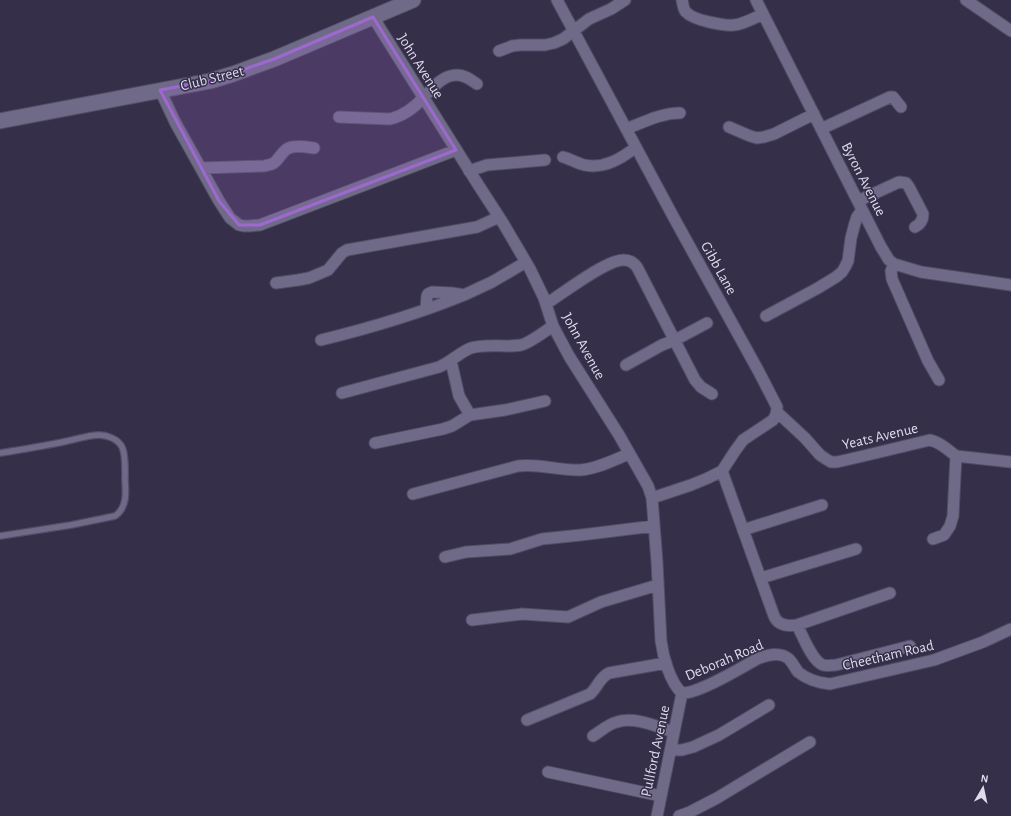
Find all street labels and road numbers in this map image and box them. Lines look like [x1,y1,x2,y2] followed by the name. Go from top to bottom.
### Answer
[395,31,446,101] street label: John Avenue
[179,63,246,94] street label: Club Street
[839,140,889,219] street label: Byron Avenue
[698,239,739,297] street label: Gibb Lane
[559,311,608,382] street label: John Avenue
[841,420,920,452] street label: Yeats Avenue
[683,637,766,684] street label: Deborah Road
[841,638,935,673] street label: Cheetham Road
[638,704,673,798] street label: Pullford Avenue

